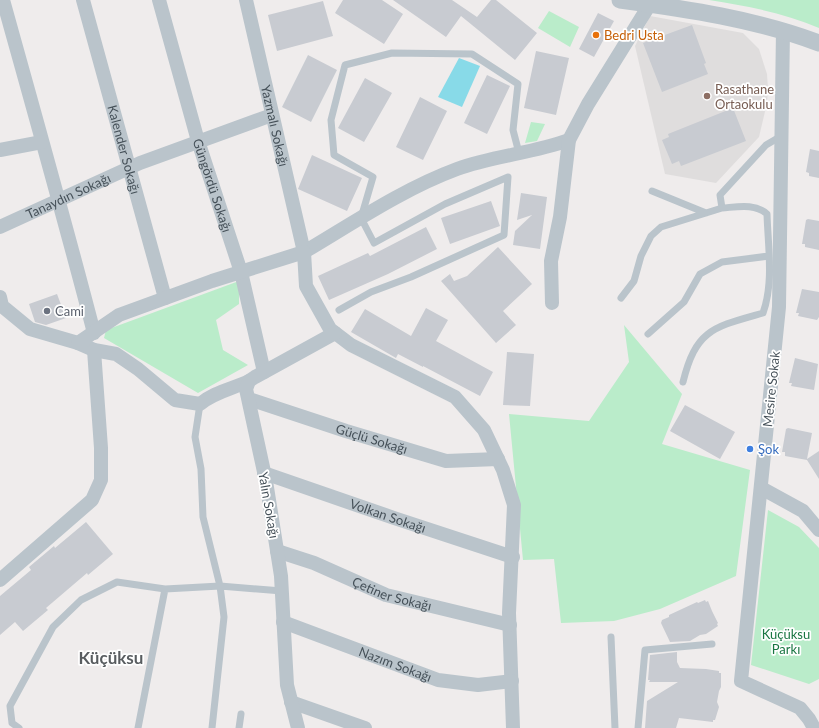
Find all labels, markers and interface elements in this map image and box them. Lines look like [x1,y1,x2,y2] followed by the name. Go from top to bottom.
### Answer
[604,27,664,43] place label: Bedri Usta
[591,30,601,40] marker: Bedri Usta
[715,81,774,112] place label: Rasathane Ortaokulu
[258,83,292,168] street label: Yazmalı Sokağı
[702,91,712,101] marker: Rasathane Ortaokulu
[104,103,144,196] street label: Kalender Sokağı
[190,136,235,234] street label: Güngördü Sokağı
[23,170,113,222] street label: Tanaydın Sokağı
[55,303,84,319] place label: Cami
[42,306,52,316] marker: Cami
[759,350,783,428] street label: Mesire Sokak
[334,420,409,457] street label: Güçlü Sokağı
[758,441,779,457] place label: Şok
[745,444,755,454] marker: Şok
[255,470,283,540] street label: Yalın Sokağı
[348,495,428,536] street label: Volkan Sokağı
[350,573,433,614] street label: Çetiner Sokağı
[762,626,810,657] park label: Küçüksu Parkı
[357,643,434,685] street label: Nazım Sokağı
[79,647,143,668] district label: Küçüksu

